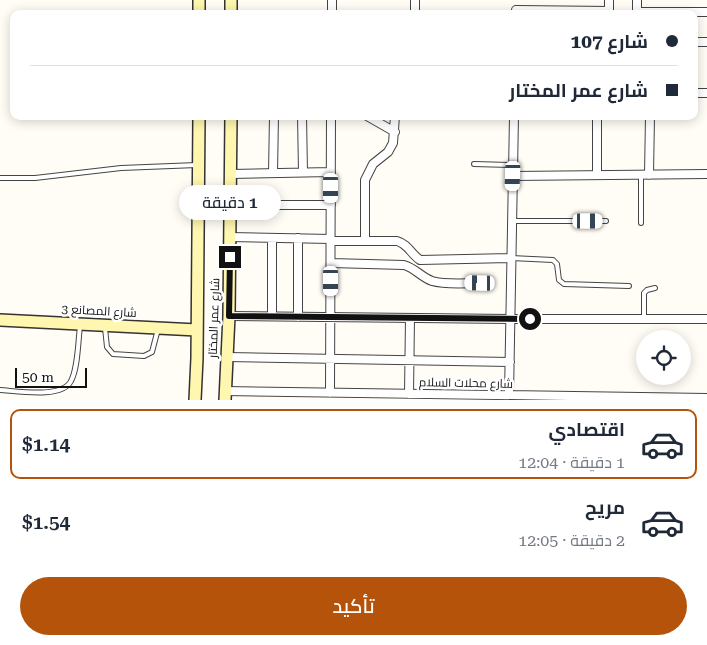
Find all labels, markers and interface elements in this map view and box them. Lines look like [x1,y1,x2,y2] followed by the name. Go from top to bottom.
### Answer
[571,30,648,53] text: شارع 107
[509,79,648,102] text: شارع عمر المختار
[504,161,521,191] car
[323,173,338,203] car
[179,184,281,220] callout: 1 دقيقة
[202,193,258,212] text: 1 دقيقة
[573,214,603,229] car
[219,246,241,268] route end
[323,266,338,296] car
[464,275,495,291] car
[206,278,223,359] street label: شارع عمر المختار
[61,302,137,321] street label: شارع المصانع 3
[519,308,541,330] route start
[636,330,691,385] map controls
[636,330,691,385] button: locate
[15,365,88,388] scale bar
[22,369,54,385] text: 50 m
[419,375,513,392] street label: شارع محلات السلام
[549,418,625,441] text: اقتصادي
[640,422,685,467] icon: car
[22,433,70,456] text: $1.14
[518,453,625,472] text: 1 دقيقة · 12:04
[585,496,625,519] text: مريح
[640,500,685,545] icon: car
[22,511,70,534] text: $1.54
[518,531,625,550] text: 2 دقيقة · 12:05
[20,577,687,635] button: تأكيد

